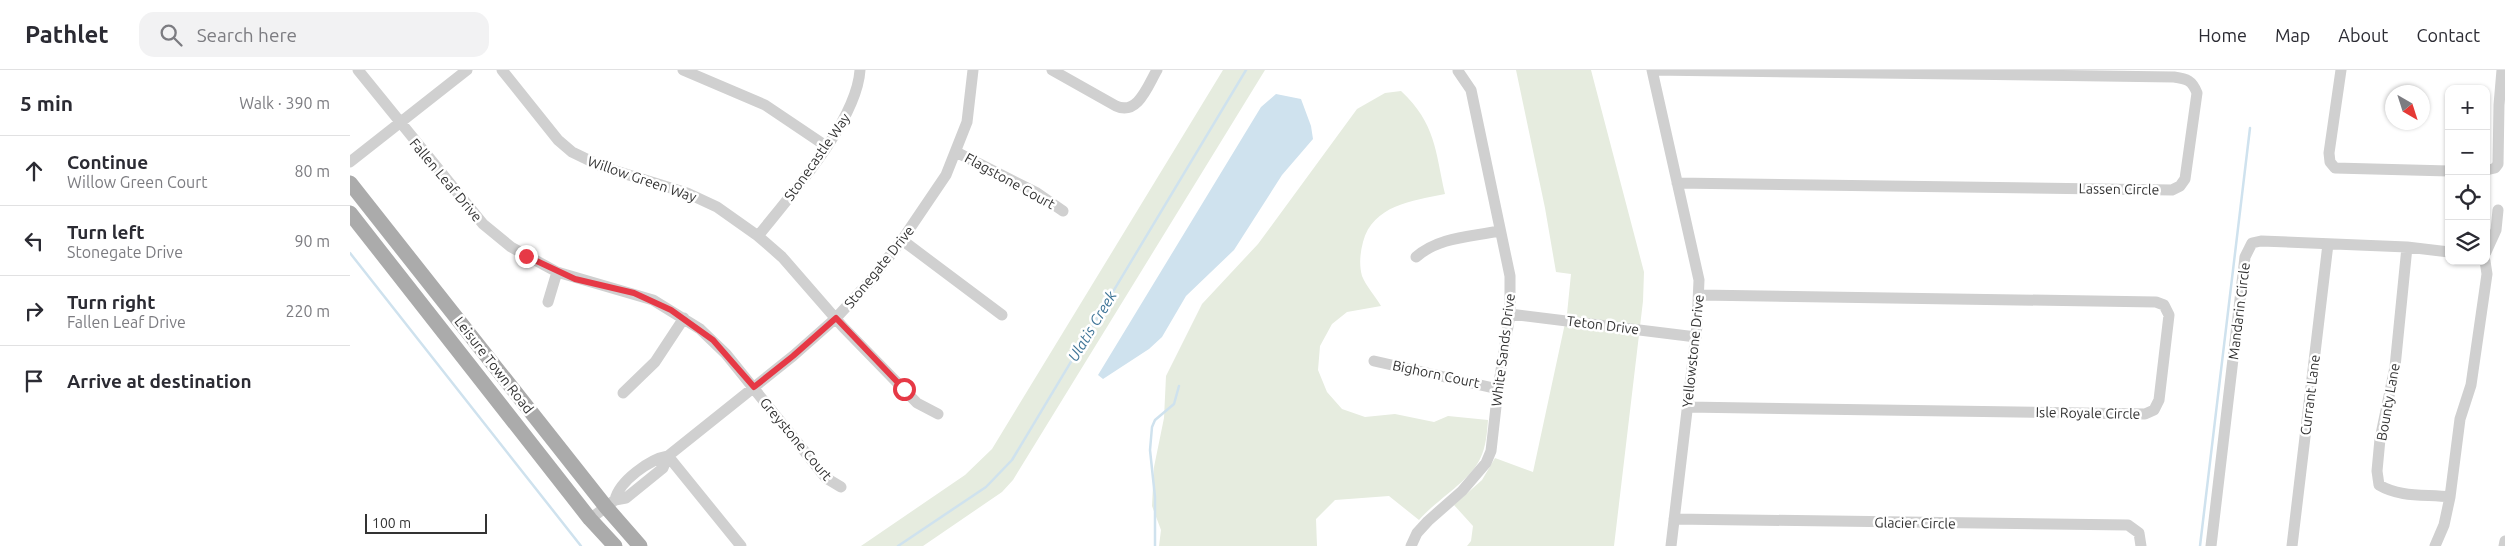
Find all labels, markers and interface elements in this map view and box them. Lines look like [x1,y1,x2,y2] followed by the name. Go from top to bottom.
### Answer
[139,12,489,57] search box
[25,21,109,48] text: Pathlet
[157,21,185,49] icon: search
[197,24,297,46] text: Search here
[2198,25,2247,45] text: Home
[2275,25,2310,45] text: Map
[2338,25,2388,45] text: About
[2416,25,2480,45] text: Contact
[2385,85,2430,130] north arrow
[2445,85,2490,265] map controls
[2445,85,2490,130] button: +
[20,91,73,115] text: 5 min
[239,94,330,112] text: Walk · 390 m
[781,110,853,204] street label: Stonecastle Way
[2445,130,2490,175] button: −
[406,135,486,225] street label: Fallen Leaf Drive
[962,150,1058,213] street label: Flagstone Court
[67,151,148,173] text: Continue
[585,153,699,205] street label: Willow Green Way
[20,157,48,185] icon: ahead
[294,162,330,180] text: 80 m
[67,173,208,191] text: Willow Green Court
[2445,175,2490,220] button: locate
[2079,180,2159,198] street label: Lassen Circle
[2445,220,2490,265] button: layers
[67,221,145,243] text: Turn left
[841,223,917,311] street label: Stonegate Drive
[20,227,48,255] icon: left
[294,232,330,250] text: 90 m
[67,243,183,261] text: Stonegate Drive
[515,245,538,268] route end
[2225,261,2253,361] street label: Mandarin Circle
[1064,287,1120,364] water label: Ulatis Creek
[67,291,155,313] text: Turn right
[1488,293,1518,407] street label: White Sands Drive
[1679,294,1707,408] street label: Yellowstone Drive
[20,297,48,325] icon: right
[285,302,330,320] text: 220 m
[67,313,186,331] text: Fallen Leaf Drive
[1566,313,1640,337] street label: Teton Drive
[451,314,537,416] street label: Leisure Town Road
[2297,354,2323,436] street label: Currant Lane
[1391,357,1481,391] street label: Bighorn Court
[2373,362,2403,442] street label: Bounty Lane
[20,367,48,395] icon: arrive
[67,370,252,392] text: Arrive at destination
[893,378,916,401] route start
[757,394,836,484] street label: Greystone Court
[2035,404,2141,422] street label: Isle Royale Circle
[365,511,488,534] scale bar
[1874,514,1956,532] street label: Glacier Circle
[372,515,411,531] text: 100 m

